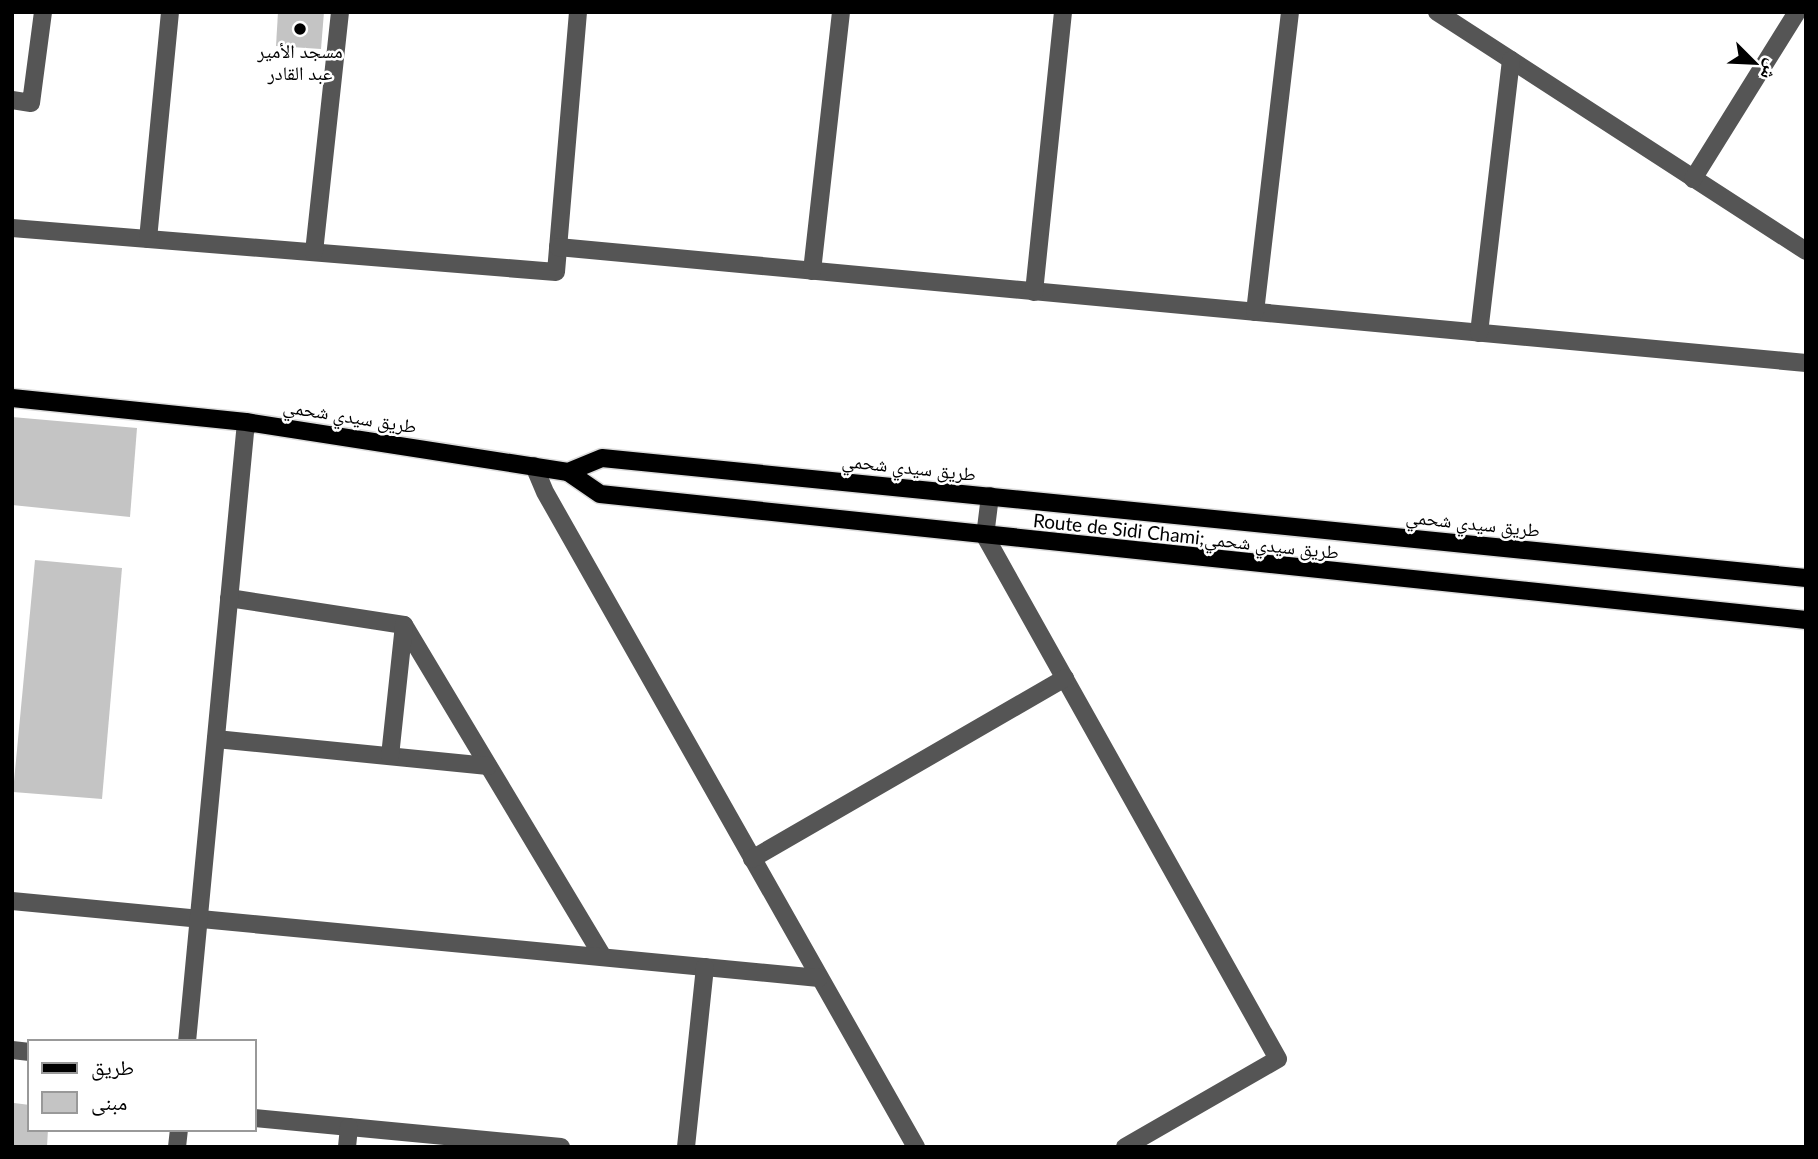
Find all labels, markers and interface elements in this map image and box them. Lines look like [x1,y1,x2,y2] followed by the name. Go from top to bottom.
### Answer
[292,21,308,37] marker: مسجد الأمير عبد القادر
[1720,28,1790,98] north arrow
[256,39,343,85] place label: مسجد الأمير عبد القادر
[1755,56,1786,84] text: ش
[281,394,418,442] street label: طريق سيدي شحمي
[840,448,977,490] street label: طريق سيدي شحمي
[1404,504,1541,546] street label: طريق سيدي شحمي
[1031,508,1340,568] street label: Route de Sidi Chami;طريق سيدي شحمي
[28,1040,256,1131] legend
[91,1054,134,1081] text: طريق
[91,1089,127,1116] text: مبنى

